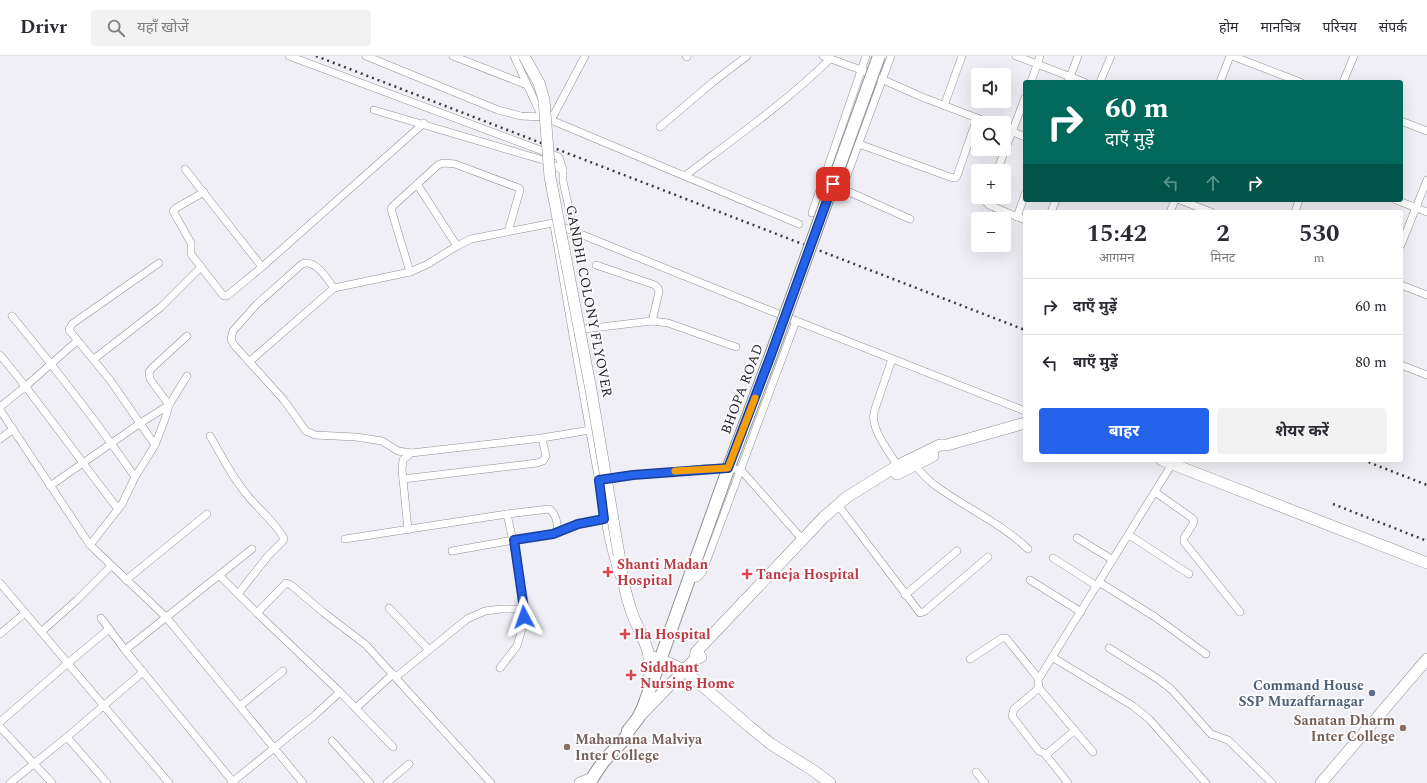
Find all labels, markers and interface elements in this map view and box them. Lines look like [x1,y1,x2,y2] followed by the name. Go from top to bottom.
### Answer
[91,10,371,46] search box
[20,13,67,42] text: Drivr
[137,16,189,39] text: यहाँ खोजें
[105,17,127,39] icon: search
[1219,17,1238,38] text: होम
[1260,17,1301,38] text: मानचित्र
[1323,17,1357,38] text: परिचय
[1379,17,1407,38] text: संपर्क
[971,68,1011,252] map controls
[971,68,1011,108] button: sound
[1105,87,1169,130] text: 60 m
[1039,96,1091,148] icon: right
[971,116,1011,156] button: search
[1105,126,1154,153] text: दाएँ मुड़ें
[971,164,1011,204] button: +
[816,167,850,201] pin
[1160,172,1182,194] icon: left
[1202,172,1224,194] icon: ahead
[1244,172,1266,194] icon: right
[822,173,844,195] icon: arrive
[560,203,618,399] street label: GANDHI COLONY FLYOVER
[971,212,1011,252] button: −
[1087,216,1147,252] text: 15:42
[1216,216,1230,252] text: 2
[1299,216,1339,252] text: 530
[1099,248,1135,268] text: आगमन
[1210,248,1235,268] text: मिनट
[1314,248,1325,268] text: m
[1073,295,1117,318] text: दाएँ मुड़ें
[1355,295,1387,318] text: 60 m
[1039,296,1061,318] icon: right
[715,341,769,437] street label: BHOPA ROAD
[1073,351,1118,374] text: बाएँ मुड़ें
[1355,351,1387,374] text: 80 m
[1039,352,1061,374] icon: left
[1039,408,1209,454] button: बाहर
[1217,408,1387,454] button: शेयर करें
[617,554,709,591] place label: Shanti Madan Hospital
[756,564,860,585] place label: Taneja Hospital
[602,566,614,578] marker: Shanti Madan Hospital
[741,568,753,580] marker: Taneja Hospital
[503,596,545,638] position arrow
[634,624,711,645] place label: Ila Hospital
[619,628,631,640] marker: Ila Hospital
[640,657,735,694] place label: Siddhant Nursing Home
[625,669,637,681] marker: Siddhant Nursing Home
[1239,675,1364,712] place label: Command House SSP Muzaffarnagar
[1367,688,1377,698] marker: Command House SSP Muzaffarnagar
[1293,710,1395,747] place label: Sanatan Dharm Inter College
[1398,723,1408,733] marker: Sanatan Dharm Inter College
[575,729,703,766] place label: Mahamana Malviya Inter College
[562,742,572,752] marker: Mahamana Malviya Inter College

